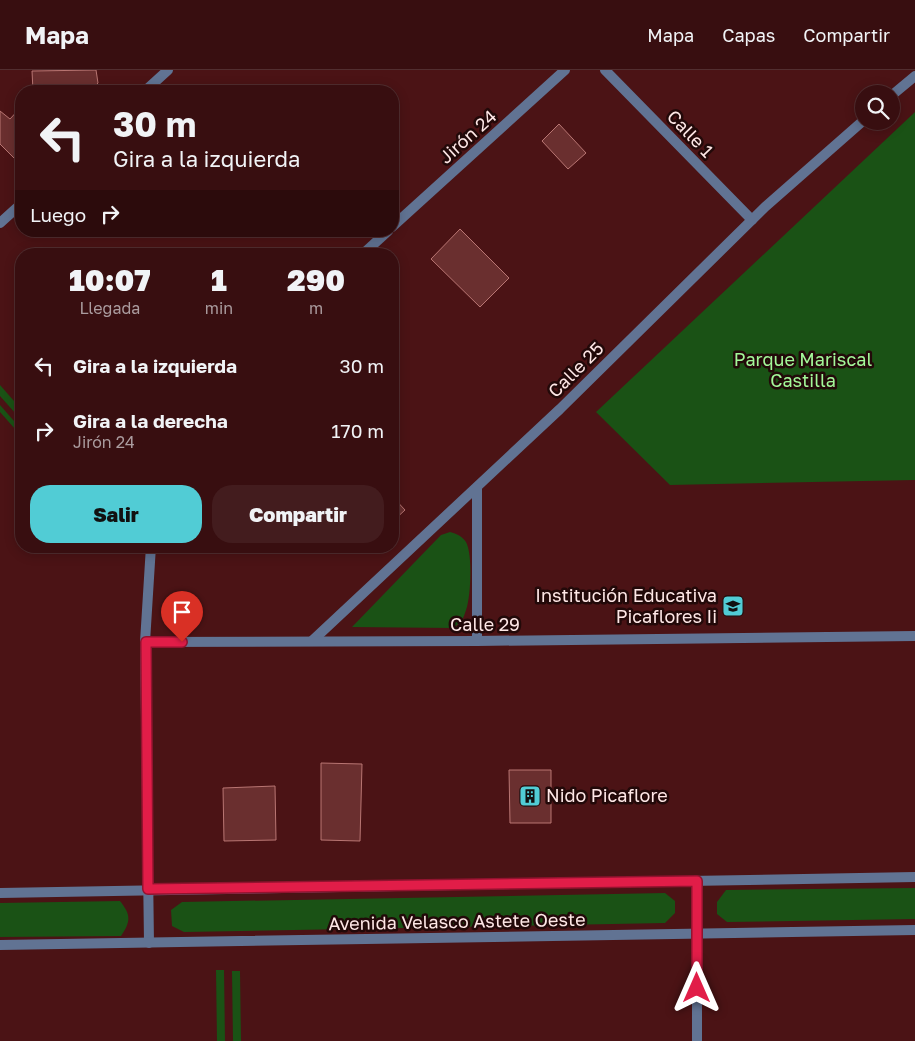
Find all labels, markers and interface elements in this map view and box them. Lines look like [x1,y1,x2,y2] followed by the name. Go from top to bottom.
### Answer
[25,20,89,49] text: Mapa
[647,24,694,46] text: Mapa
[722,24,775,46] text: Capas
[803,24,890,46] text: Compartir
[855,85,900,130] map controls
[855,85,900,130] button: search
[113,103,196,145] text: 30 m
[30,105,95,170] icon: left
[434,105,501,168] street label: Jirón 24
[663,105,719,162] street label: Calle 1
[113,145,301,172] text: Gira a la izquierda
[96,200,124,228] icon: right
[30,203,86,226] text: Luego
[69,262,151,298] text: 10:07
[211,262,227,298] text: 1
[287,262,345,298] text: 290
[79,298,140,318] text: Llegada
[205,298,233,318] text: min
[309,298,323,318] text: m
[543,337,608,402] street label: Calle 25
[734,348,872,391] park label: Parque Mariscal Castilla
[30,352,58,380] icon: left
[73,354,237,377] text: Gira a la izquierda
[340,354,384,377] text: 30 m
[73,409,228,432] text: Gira a la derecha
[30,417,58,445] icon: right
[331,419,384,442] text: 170 m
[73,432,135,452] text: Jirón 24
[30,485,202,543] button: Salir
[212,485,384,543] button: Compartir
[535,584,717,627] place label: Institución Educativa Picaflores Ii
[161,591,203,642] pin
[721,594,745,618] school or university icon: Institución Educativa Picaflores Ii
[168,598,196,626] icon: arrive
[450,613,520,635] street label: Calle 29
[518,784,542,808] building icon: Nido Picaflore
[546,784,668,806] place label: Nido Picaflore
[328,908,586,934] street label: Avenida Velasco Astete Oeste
[670,961,722,1013] position arrow

